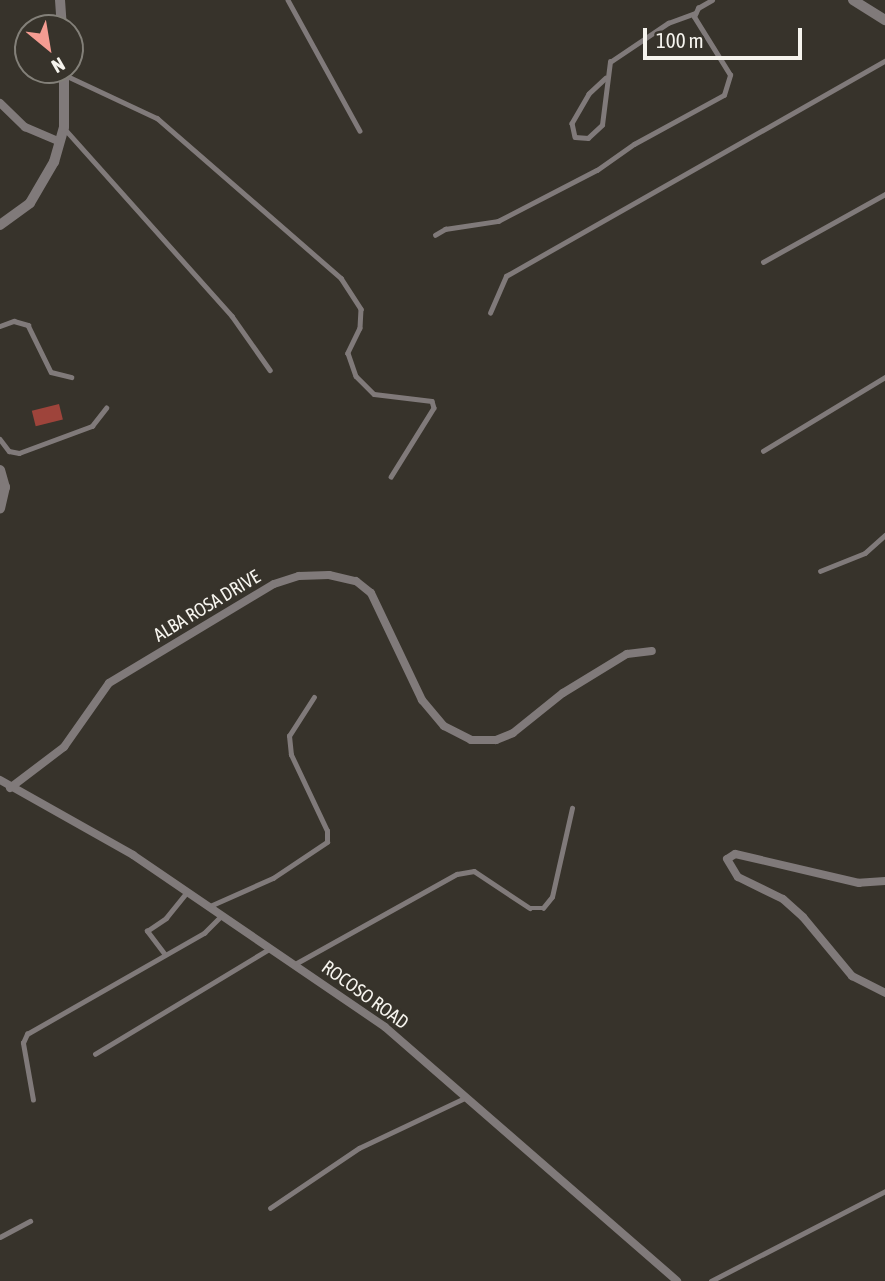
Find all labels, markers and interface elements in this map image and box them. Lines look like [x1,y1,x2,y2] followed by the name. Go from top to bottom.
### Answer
[14,14,84,84] north arrow
[647,14,806,58] scale bar
[656,28,704,52] text: 100 m
[48,53,69,78] text: N
[150,565,264,647] street label: ALBA ROSA DRIVE
[317,956,413,1034] street label: ROCOSO ROAD

